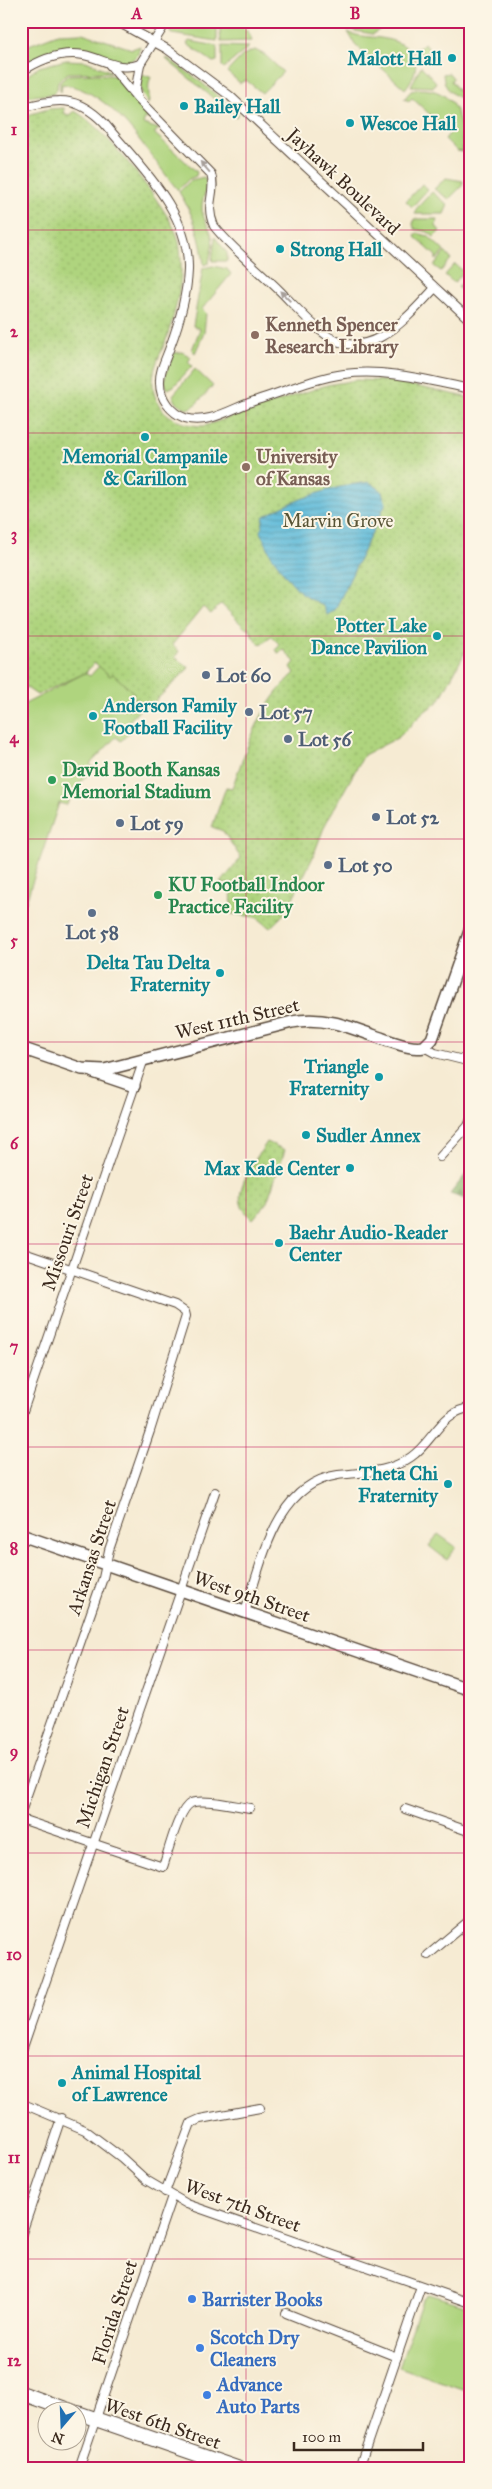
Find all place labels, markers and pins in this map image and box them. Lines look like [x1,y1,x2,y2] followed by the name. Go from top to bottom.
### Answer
[347,47,443,70] place label: Malott Hall
[446,52,458,64] marker: Malott Hall
[194,95,281,119] place label: Bailey Hall
[178,100,190,112] marker: Bailey Hall
[360,112,457,135] place label: Wescoe Hall
[344,117,356,129] marker: Wescoe Hall
[290,238,383,262] place label: Strong Hall
[274,243,286,255] marker: Strong Hall
[265,313,399,359] place label: Kenneth Spencer Research Library
[249,329,261,341] marker: Kenneth Spencer Research Library
[139,431,151,443] marker: Memorial Campanile & Carillon
[62,445,228,490] place label: Memorial Campanile & Carillon
[256,445,339,490] place label: University of Kansas
[240,461,252,473] marker: University of Kansas
[311,614,428,659] place label: Potter Lake Dance Pavilion
[431,630,443,642] marker: Potter Lake Dance Pavilion
[216,664,271,687] place label: Lot 60
[200,669,212,681] marker: Lot 60
[101,694,238,740] place label: Anderson Family Football Facility
[259,701,313,724] place label: Lot 57
[243,706,255,718] marker: Lot 57
[87,710,99,722] marker: Anderson Family Football Facility
[298,728,352,751] place label: Lot 56
[282,733,294,745] marker: Lot 56
[62,758,220,803] place label: David Booth Kansas Memorial Stadium
[46,774,58,786] marker: David Booth Kansas Memorial Stadium
[386,806,439,829] place label: Lot 52
[370,811,382,823] marker: Lot 52
[130,812,184,836] place label: Lot 59
[114,817,126,829] marker: Lot 59
[338,854,392,877] place label: Lot 50
[322,859,334,871] marker: Lot 50
[168,873,325,919] place label: KU Football Indoor Practice Facility
[152,889,164,901] marker: KU Football Indoor Practice Facility
[86,907,98,919] marker: Lot 58
[65,921,119,944] place label: Lot 58
[86,951,211,997] place label: Delta Tau Delta Fraternity
[214,967,226,979] marker: Delta Tau Delta Fraternity
[289,1055,370,1101] place label: Triangle Fraternity
[373,1071,385,1083] marker: Triangle Fraternity
[316,1124,421,1147] place label: Sudler Annex
[300,1129,312,1141] marker: Sudler Annex
[204,1157,341,1180] place label: Max Kade Center
[344,1162,356,1174] marker: Max Kade Center
[289,1221,449,1266] place label: Baehr Audio-Reader Center
[273,1237,285,1249] marker: Baehr Audio-Reader Center
[358,1462,439,1508] place label: Theta Chi Fraternity
[442,1478,454,1490] marker: Theta Chi Fraternity
[70,2061,202,2106] place label: Animal Hospital of Lawrence
[56,2077,68,2089] marker: Animal Hospital of Lawrence
[202,2288,323,2311] place label: Barrister Books
[186,2293,198,2305] marker: Barrister Books
[210,2326,300,2371] place label: Scotch Dry Cleaners
[194,2342,206,2354] marker: Scotch Dry Cleaners
[215,2373,300,2418] place label: Advance Auto Parts
[201,2389,213,2401] marker: Advance Auto Parts

